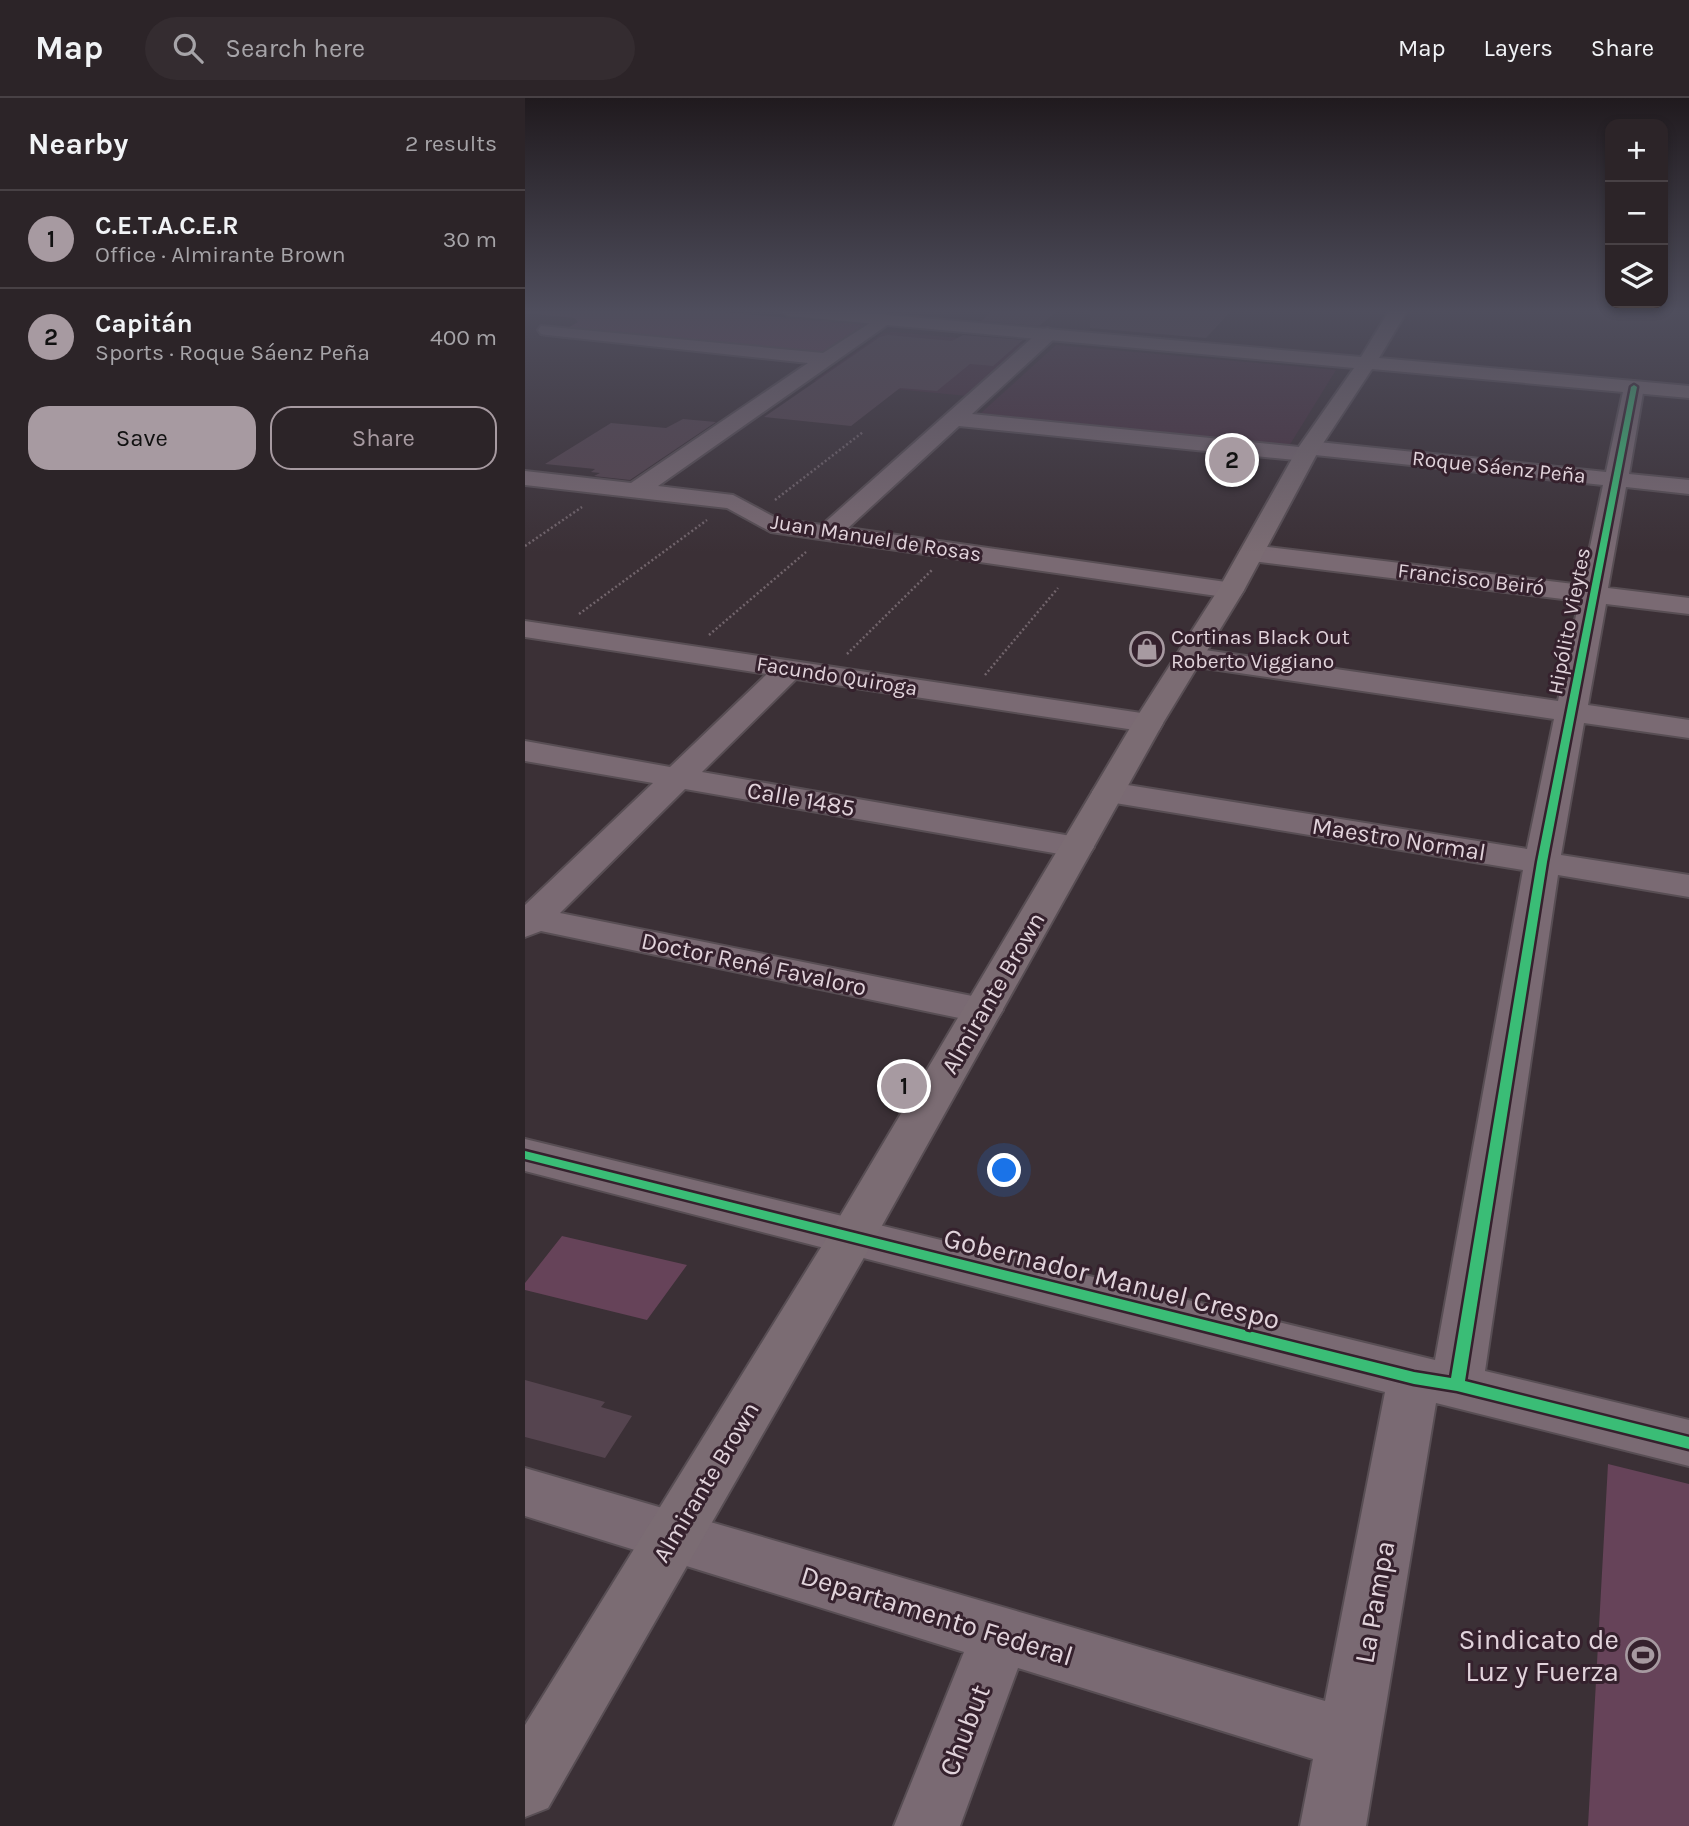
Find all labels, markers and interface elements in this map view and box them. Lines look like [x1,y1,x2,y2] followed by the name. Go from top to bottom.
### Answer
[145,17,635,80] search box
[35,29,103,67] text: Map
[169,29,207,67] icon: search
[225,33,365,64] text: Search here
[1398,34,1446,62] text: Map
[1484,34,1553,62] text: Layers
[1591,34,1654,62] text: Share
[1605,119,1668,308] map controls
[1605,119,1668,182] button: +
[28,126,128,162] text: Nearby
[405,130,497,157] text: 2 results
[1605,182,1668,245] button: −
[95,210,239,241] text: C.E.T.A.C.E.R
[47,226,55,253] text: 1
[443,226,497,253] text: 30 m
[95,241,346,268] text: Office · Almirante Brown
[1605,245,1668,308] button: layers
[95,308,193,339] text: Capitán
[44,324,58,351] text: 2
[430,324,497,351] text: 400 m
[95,339,370,366] text: Sports · Roque Sáenz Peña
[28,406,256,470] button: Save
[270,406,497,470] button: Share
[1209,434,1255,486] pin: 2
[1411,446,1587,488] street label: Roque Sáenz Peña
[769,509,983,567] street label: Juan Manuel de Rosas
[1543,546,1595,696] street label: Hipólito Vieytes
[1396,558,1546,600] street label: Francisco Beiró
[1171,625,1350,673] place label: Cortinas Black Out Roberto Viggiano
[1128,630,1166,668] shop icon: Cortinas Black Out Roberto Viggiano
[755,651,919,701] street label: Facundo Quiroga
[745,776,857,822] street label: Calle 1485
[1310,811,1488,867] street label: Maestro Normal
[935,907,1051,1079] street label: Almirante Brown
[639,926,869,1002] street label: Doctor René Favaloro
[881,1060,927,1112] pin: 1
[987,1153,1021,1187] your location
[940,1221,1283,1336] street label: Gobernador Manuel Crespo
[647,1397,765,1567] street label: Almirante Brown
[1347,1538,1402,1666] street label: La Pampa
[797,1558,1077,1673] street label: Departamento Federal
[1459,1623,1619,1688] place label: Sindicato de Luz y Fuerza
[1624,1636,1662,1674] sports icon: Sindicato de Luz y Fuerza
[932,1680,997,1780] street label: Chubut

